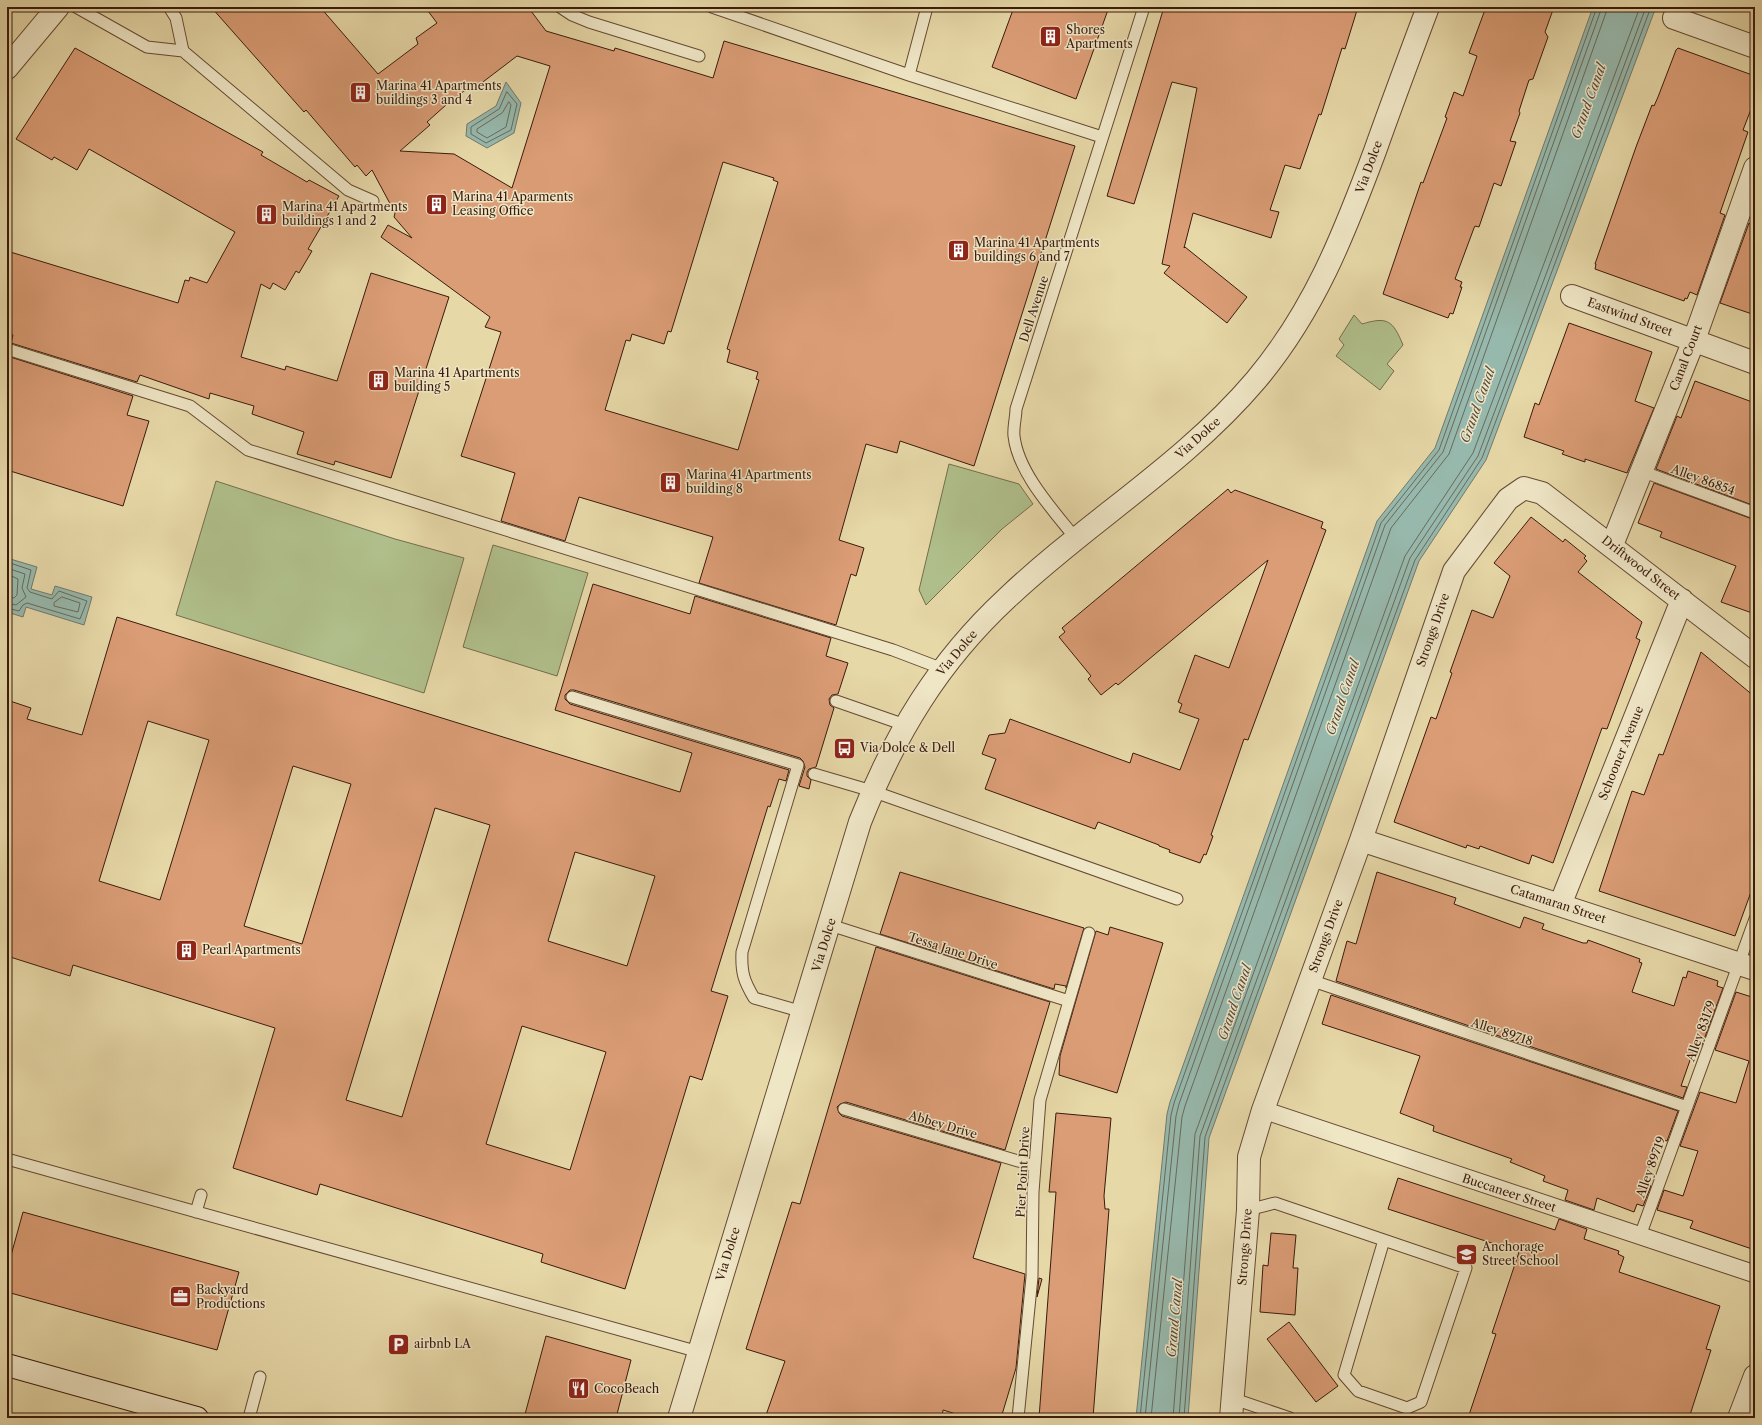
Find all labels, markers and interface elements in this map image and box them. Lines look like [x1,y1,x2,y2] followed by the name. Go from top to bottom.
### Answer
[1065,22,1133,51] place label: Shores Apartments
[1038,24,1064,50] building icon: Shores Apartments
[1567,59,1610,141] water label: Grand Canal
[376,78,501,107] place label: Marina 41 Apartments buildings 3 and 4
[347,80,373,106] building icon: Marina 41 Apartments buildings 3 and 4
[1352,138,1385,196] street label: Via Dolce
[452,189,573,218] place label: Marina 41 Aparments Leasing Office
[423,191,449,217] building icon: Marina 41 Aparments Leasing Office
[282,199,407,228] place label: Marina 41 Apartments buildings 1 and 2
[253,201,279,227] building icon: Marina 41 Apartments buildings 1 and 2
[974,235,1099,264] place label: Marina 41 Apartments buildings 6 and 7
[946,237,972,263] building icon: Marina 41 Apartments buildings 6 and 7
[1016,273,1051,344] street label: Dell Avenue
[1585,294,1676,339] street label: Eastwind Street
[1666,322,1705,393] street label: Canal Court
[1456,363,1499,445] water label: Grand Canal
[394,365,519,394] place label: Marina 41 Apartments building 5
[366,367,392,393] building icon: Marina 41 Apartments building 5
[1171,413,1223,462] street label: Via Dolce
[1668,461,1737,498] street label: Alley 86854
[686,467,811,496] place label: Marina 41 Apartments building 8
[657,469,683,495] building icon: Marina 41 Apartments building 8
[1599,532,1684,603] street label: Driftwood Street
[1413,591,1452,669] street label: Strongs Drive
[932,626,980,679] street label: Via Dolce
[1322,655,1363,737] water label: Grand Canal
[1595,703,1646,802] street label: Schooner Avenue
[832,735,858,761] bus stop icon: Via Dolce & Dell
[859,740,955,755] place label: Via Dolce & Dell
[1508,881,1609,926] street label: Catamaran Street
[1305,897,1346,975] street label: Strongs Drive
[808,916,839,974] street label: Via Dolce
[906,929,1000,972] street label: Tessa Jane Drive
[174,937,200,963] building icon: Pearl Apartments
[202,942,301,957] place label: Pearl Apartments
[1214,960,1255,1042] water label: Grand Canal
[1682,998,1718,1064] street label: Alley 83179
[1468,1014,1535,1049] street label: Alley 89718
[906,1107,979,1142] street label: Abbey Drive
[1013,1126,1032,1218] street label: Pier Point Drive
[1632,1134,1669,1200] street label: Alley 89719
[1460,1170,1559,1215] street label: Buccaneer Street
[1234,1208,1255,1286] street label: Strongs Drive
[712,1225,743,1283] street label: Via Dolce
[1481,1239,1559,1268] place label: Anchorage Street School
[1453,1241,1479,1267] school or university icon: Anchorage Street School
[1163,1276,1186,1358] water label: Grand Canal
[196,1282,265,1311] place label: Backyard Productions
[167,1284,193,1310] office icon: Backyard Productions
[385,1331,411,1357] parking icon: airbnb LA
[414,1336,472,1351] place label: airbnb LA
[565,1376,591,1402] restaurant icon: CocoBeach
[594,1381,660,1396] place label: CocoBeach

